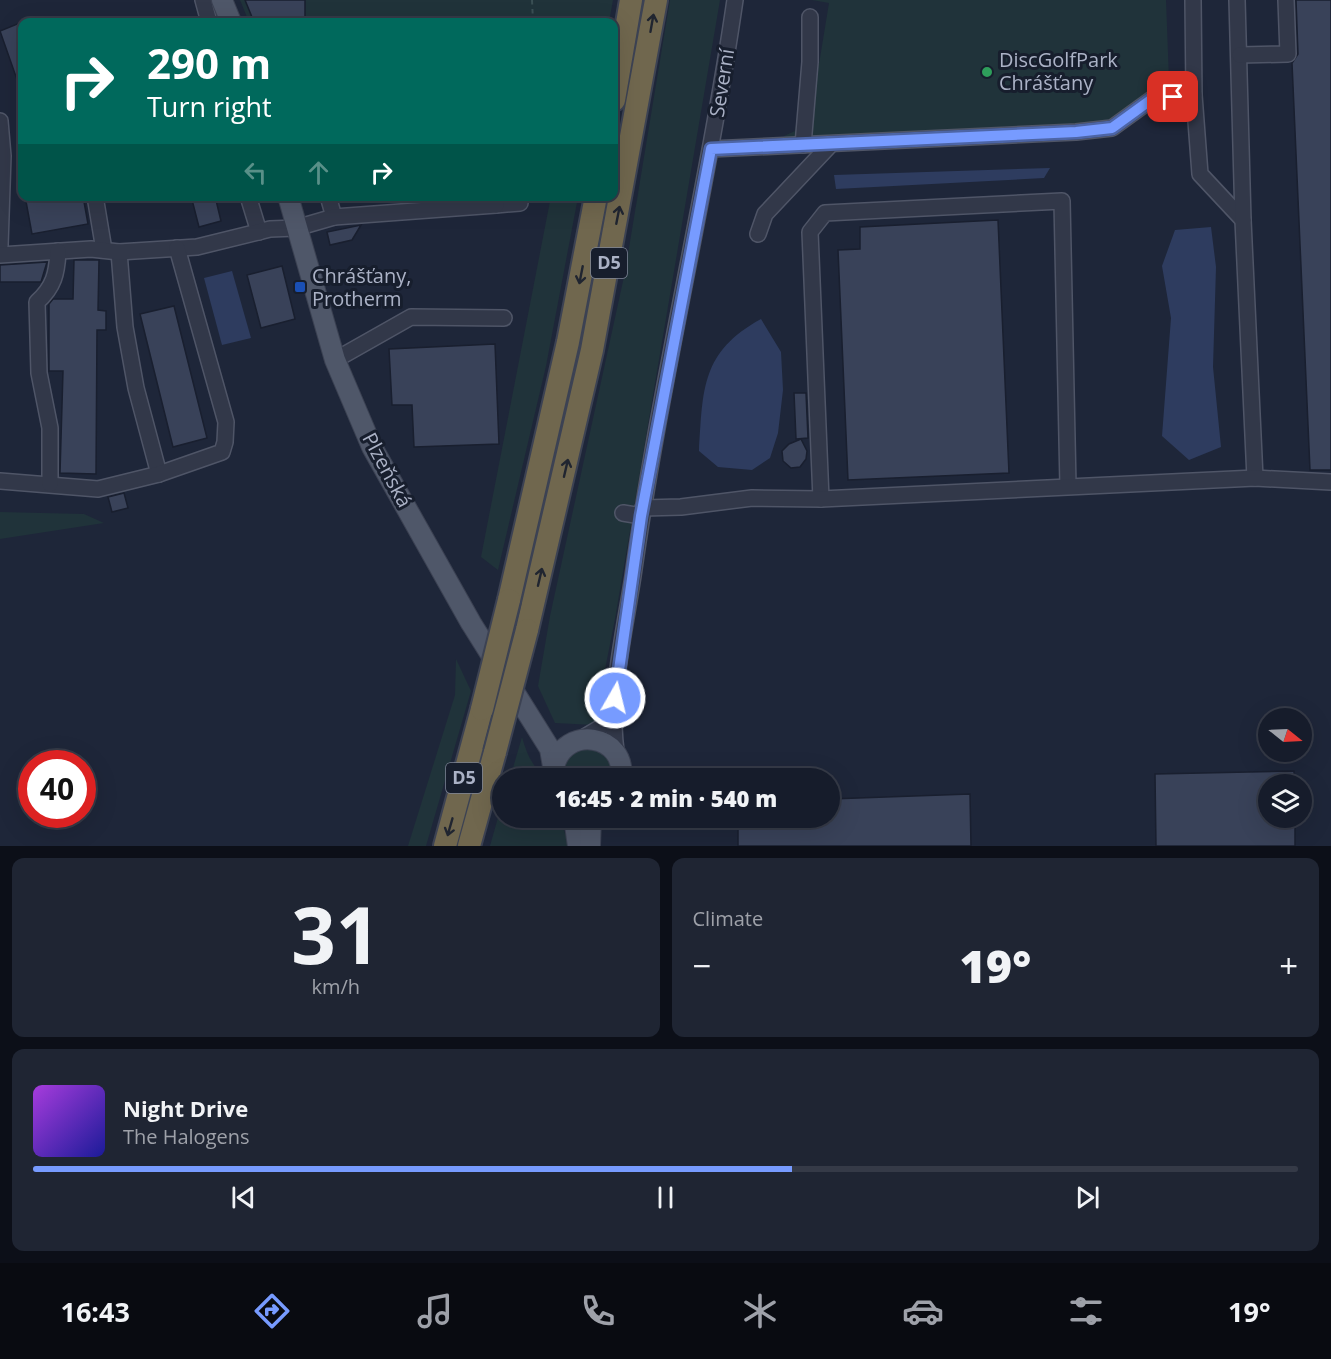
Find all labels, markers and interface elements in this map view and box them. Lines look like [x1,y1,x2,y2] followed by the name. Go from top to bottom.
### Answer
[647,14,658,33] one-way arrow
[147,34,271,91] text: 290 m
[48,42,126,120] icon: right
[703,46,740,119] street label: Severní
[999,46,1118,96] place label: DiscGolfPark Chrášťany
[980,65,994,79] marker: DiscGolfPark Chrášťany
[1147,71,1198,122] pin
[1156,80,1189,113] icon: arrive
[147,88,272,125] text: Turn right
[239,156,272,189] icon: left
[302,156,335,189] icon: ahead
[365,156,398,189] icon: right
[613,206,624,225] one-way arrow
[591,248,627,278] road number: D5
[312,262,411,312] place label: Chrášťany, Protherm
[575,264,586,284] one-way arrow
[293,280,307,294] marker: Chrášťany, Protherm
[356,428,418,512] street label: Plzeňská
[560,458,572,477] one-way arrow
[534,568,546,587] one-way arrow
[583,666,647,730] position arrow
[1258,708,1312,762] north arrow
[1258,708,1312,828] map controls
[18,750,96,828] speed limit sign: 40
[446,763,482,793] road number: D5
[1258,774,1312,828] button: layers
[555,783,777,813] text: 16:45 · 2 min · 540 m
[444,817,455,836] one-way arrow
[291,881,380,987] text: 31
[693,905,763,932] text: Climate
[959,935,1031,996] text: 19°
[693,943,711,988] text: −
[1279,943,1298,988] text: +
[311,973,360,1000] text: km/h
[123,1093,248,1123] text: Night Drive
[123,1123,250,1150] text: The Halogens
[227,1181,260,1214] icon: previous
[649,1181,682,1214] icon: pause
[1071,1181,1104,1214] icon: next
[251,1290,293,1332] icon: directions
[414,1290,456,1332] icon: music
[577,1290,619,1332] icon: phone
[739,1290,781,1332] icon: climate
[902,1290,944,1332] icon: car
[1065,1290,1107,1332] icon: filters
[60,1293,130,1330] text: 16:43
[1228,1293,1270,1330] text: 19°

